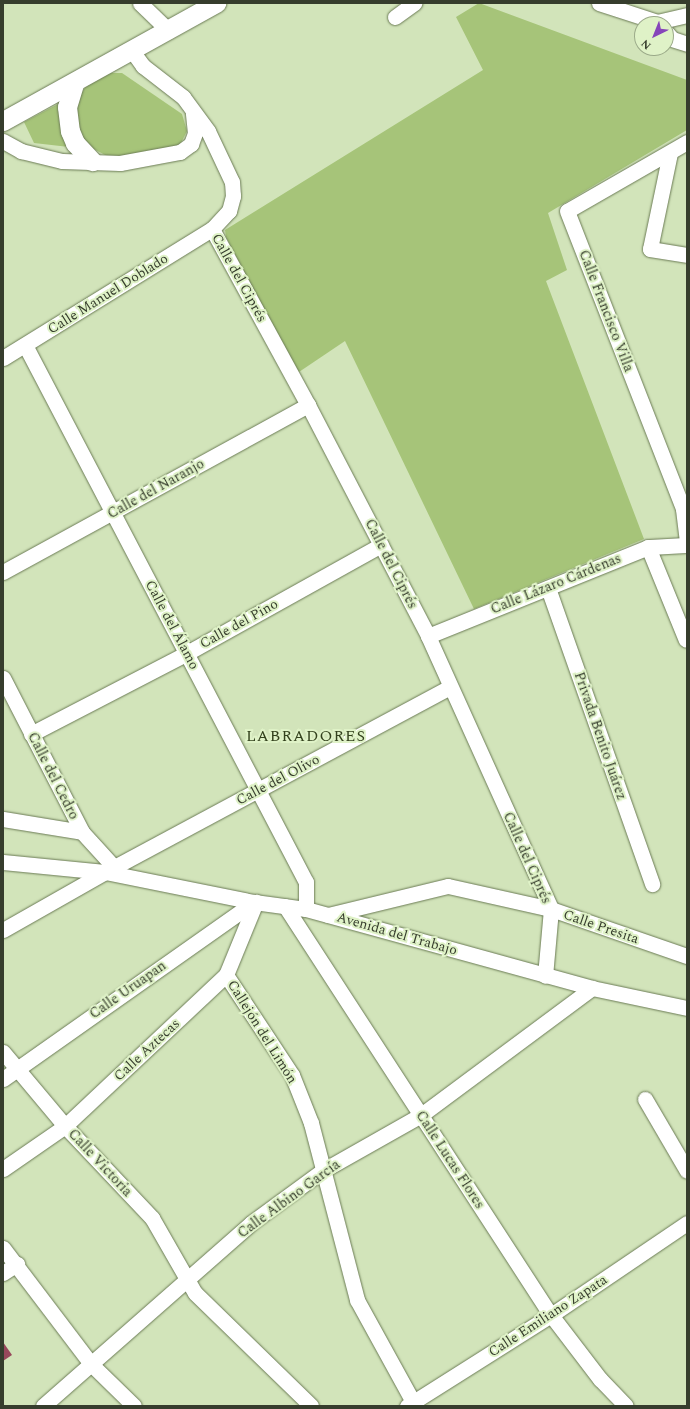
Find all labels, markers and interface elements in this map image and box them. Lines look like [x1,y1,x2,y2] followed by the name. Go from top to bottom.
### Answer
[634,16,674,56] north arrow
[637,35,655,54] text: N
[208,231,270,325] street label: Calle del Ciprés
[575,248,637,374] street label: Calle Francisco Villa
[45,250,171,338] street label: Calle Manuel Doblado
[105,455,207,523] street label: Calle del Naranjo
[361,516,421,612] street label: Calle del Ciprés
[488,550,624,618] street label: Calle Lázaro Cárdenas
[141,578,203,672] street label: Calle del Álamo
[197,596,281,652] street label: Calle del Pino
[570,670,630,802] street label: Privada Benito Juárez
[246,726,366,746] district label: LABRADORES
[24,730,82,822] street label: Calle del Cedro
[234,751,322,809] street label: Calle del Olivo
[499,810,555,906] street label: Calle del Ciprés
[561,906,641,948] street label: Calle Presita
[335,909,459,959] street label: Avenida del Trabajo
[86,957,170,1023] street label: Calle Uruapan
[223,977,301,1087] street label: Callejón del Limón
[111,1015,183,1085] street label: Calle Aztecas
[412,1108,488,1212] street label: Calle Lucas Flores
[64,1126,136,1200] street label: Calle Victoria
[235,1156,343,1242] street label: Calle Albino García
[486,1271,610,1361] street label: Calle Emiliano Zapata

